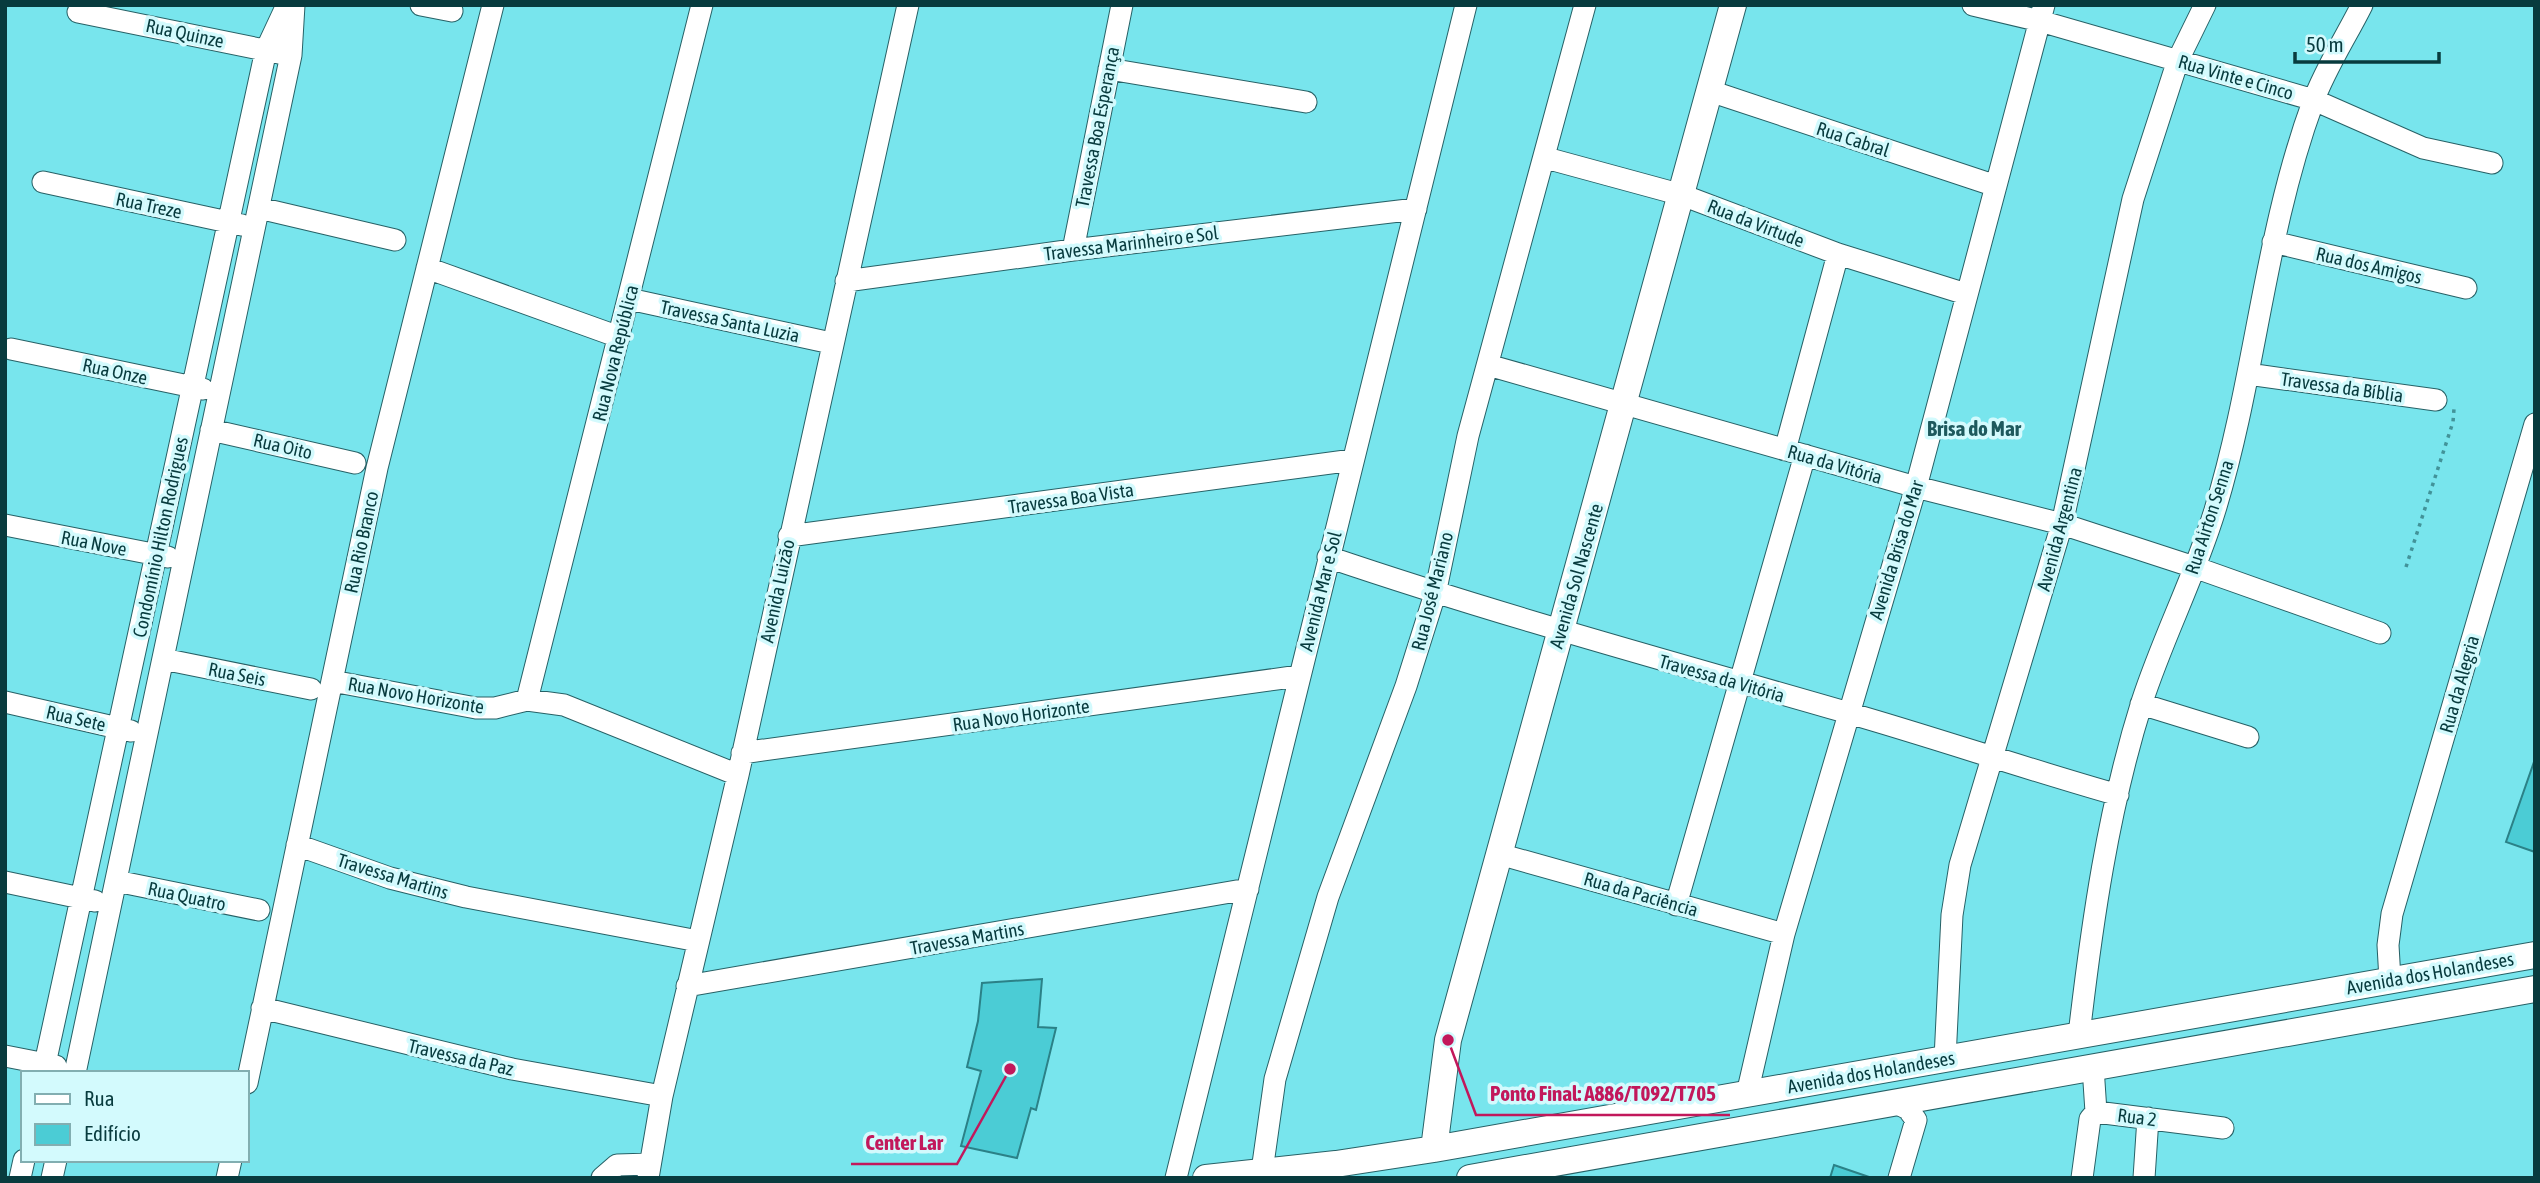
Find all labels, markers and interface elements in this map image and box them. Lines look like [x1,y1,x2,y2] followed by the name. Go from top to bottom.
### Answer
[144,14,226,52] street label: Rua Quinze
[2295,21,2438,65] scale bar
[2306,32,2344,56] text: 50 m
[1071,45,1123,209] street label: Travessa Boa Esperança
[2176,50,2296,104] street label: Rua Vinte e Cinco
[1814,117,1892,161] street label: Rua Cabral
[114,187,184,223] street label: Rua Treze
[1704,194,1808,252] street label: Rua da Virtude
[1042,221,1220,265] street label: Travessa Marinheiro e Sol
[2314,242,2424,288] street label: Rua dos Amigos
[587,283,643,423] street label: Rua Nova República
[658,295,802,347] street label: Travessa Santa Luzia
[81,353,149,389] street label: Rua Onze
[2279,368,2405,406] street label: Travessa da Bíblia
[1927,416,2022,440] district label: Brisa do Mar
[251,429,315,463] street label: Rua Oito
[128,434,192,639] street label: Condomínio Hilton Rodrigues
[1785,440,1885,488] street label: Rua da Vitória
[2180,457,2238,577] street label: Rua Airton Senna
[2032,465,2086,593] street label: Avenida Argentina
[1864,477,1928,622] street label: Avenida Brisa do Mar
[1007,478,1135,518] street label: Travessa Boa Vista
[339,489,383,595] street label: Rua Rio Branco
[1545,501,1607,651] street label: Avenida Sol Nascente
[59,526,129,560] street label: Rua Nove
[1295,529,1345,653] street label: Avenida Mar e Sol
[1407,529,1457,653] street label: Rua José Mariano
[755,537,799,645] street label: Avenida Luizão
[2435,633,2483,735] street label: Rua da Alegria
[1657,650,1787,706] street label: Travessa da Vitória
[207,658,268,690] street label: Rua Seis
[346,672,486,718] street label: Rua Novo Horizonte
[951,695,1091,735] street label: Rua Novo Horizonte
[44,700,108,736] street label: Rua Sete
[335,849,452,903] street label: Travessa Martins
[1581,867,1701,921] street label: Rua da Paciência
[146,877,228,915] street label: Rua Quatro
[908,917,1026,959] street label: Travessa Martins
[2345,947,2516,999] street label: Avenida dos Holandeses
[406,1034,516,1080] street label: Travessa da Paz
[1786,1046,1957,1098] street label: Avenida dos Holandeses
[21,1071,248,1162] legend
[1476,1073,1730,1115] callout: Ponto Final: A886/T092/T705
[1490,1081,1716,1105] text: Ponto Final: A886/T092/T705
[84,1086,114,1110] text: Rua
[2116,1104,2158,1130] street label: Rua 2
[84,1121,141,1145] text: Edifício
[851,1122,957,1164] callout: Center Lar
[865,1130,944,1154] text: Center Lar

